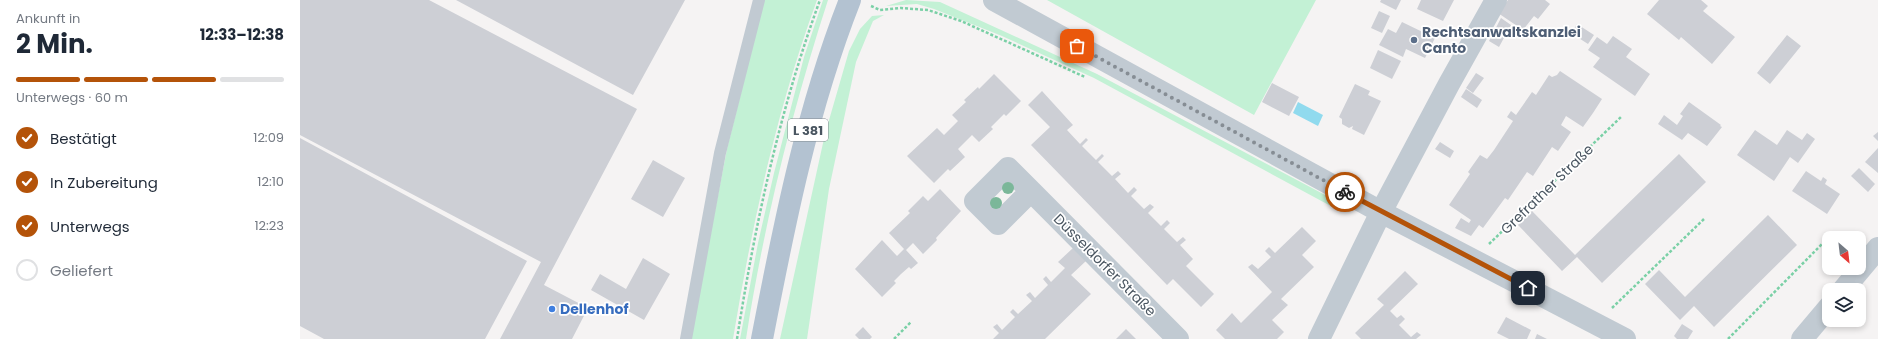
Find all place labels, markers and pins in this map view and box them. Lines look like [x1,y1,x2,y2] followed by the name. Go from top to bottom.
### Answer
[1422,22,1581,58] place label: Rechtsanwaltskanzlei Canto
[1060,29,1094,63] pin
[1409,35,1419,45] marker: Rechtsanwaltskanzlei Canto
[1511,271,1545,305] pin
[560,299,629,319] place label: Dellenhof
[547,304,557,314] marker: Dellenhof

